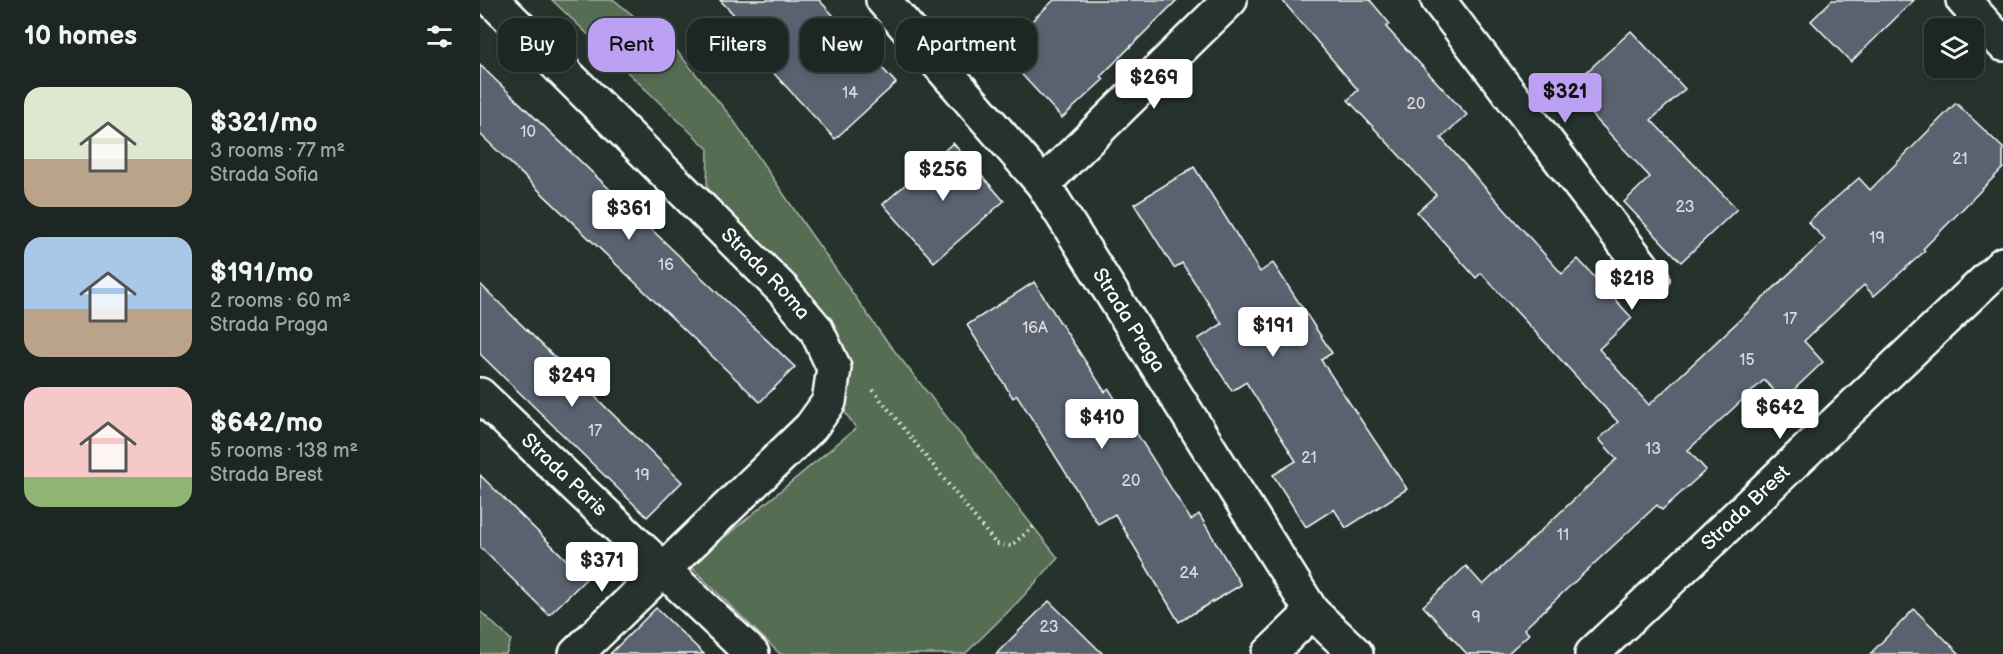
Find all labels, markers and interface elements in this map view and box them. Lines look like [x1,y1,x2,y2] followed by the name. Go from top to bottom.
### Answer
[498,18,576,72] chip: Buy
[588,18,675,72] chip: Rent
[687,18,788,72] chip: Filters
[800,18,884,72] chip: New
[896,18,1037,72] chip: Apartment
[1924,18,1984,78] map controls
[1924,18,1984,78] button: layers
[423,20,456,53] icon: filters
[24,21,137,52] text: 10 homes
[1118,59,1190,110] pin: $269
[1130,66,1179,90] text: $269
[1529,73,1601,124] pin: $321
[1543,80,1587,104] text: $321
[842,84,858,103] house number: 14
[1407,95,1425,114] house number: 20
[210,108,317,139] text: $321/mo
[72,111,144,183] icon: home
[520,123,536,142] house number: 10
[210,139,345,163] text: 3 rooms · 77 m²
[1952,150,1968,169] house number: 21
[907,151,979,202] pin: $256
[919,158,967,182] text: $256
[210,163,319,187] text: Strada Sofia
[593,190,665,241] pin: $361
[606,197,652,221] text: $361
[1676,198,1695,217] house number: 23
[716,223,815,325] street label: Strada Roma
[1869,229,1885,248] house number: 19
[658,256,674,275] house number: 16
[210,258,313,289] text: $191/mo
[1596,260,1668,311] pin: $218
[72,261,144,333] icon: home
[1087,264,1170,377] street label: Strada Praga
[1609,267,1655,291] text: $218
[210,289,351,313] text: 2 rooms · 60 m²
[1237,307,1309,358] pin: $191
[1783,310,1797,329] house number: 17
[210,313,328,337] text: Strada Praga
[1252,314,1294,338] text: $191
[1022,319,1048,338] house number: 16A
[1739,351,1755,370] house number: 15
[536,357,608,408] pin: $249
[548,364,596,388] text: $249
[1744,389,1816,440] pin: $642
[1755,396,1805,420] text: $642
[1066,399,1138,450] pin: $410
[1079,406,1125,430] text: $410
[210,408,323,439] text: $642/mo
[72,411,144,483] icon: home
[588,422,602,441] house number: 17
[516,429,612,522] street label: Strada Paris
[210,439,358,463] text: 5 rooms · 138 m²
[1645,440,1661,459] house number: 13
[1301,449,1317,468] house number: 21
[1697,460,1795,556] street label: Strada Brest
[210,463,323,487] text: Strada Brest
[634,466,650,485] house number: 19
[1122,472,1140,491] house number: 20
[1557,526,1569,545] house number: 11
[566,542,638,593] pin: $371
[580,549,624,573] text: $371
[1180,564,1199,583] house number: 24
[1471,608,1481,627] house number: 9
[1040,618,1059,637] house number: 23

